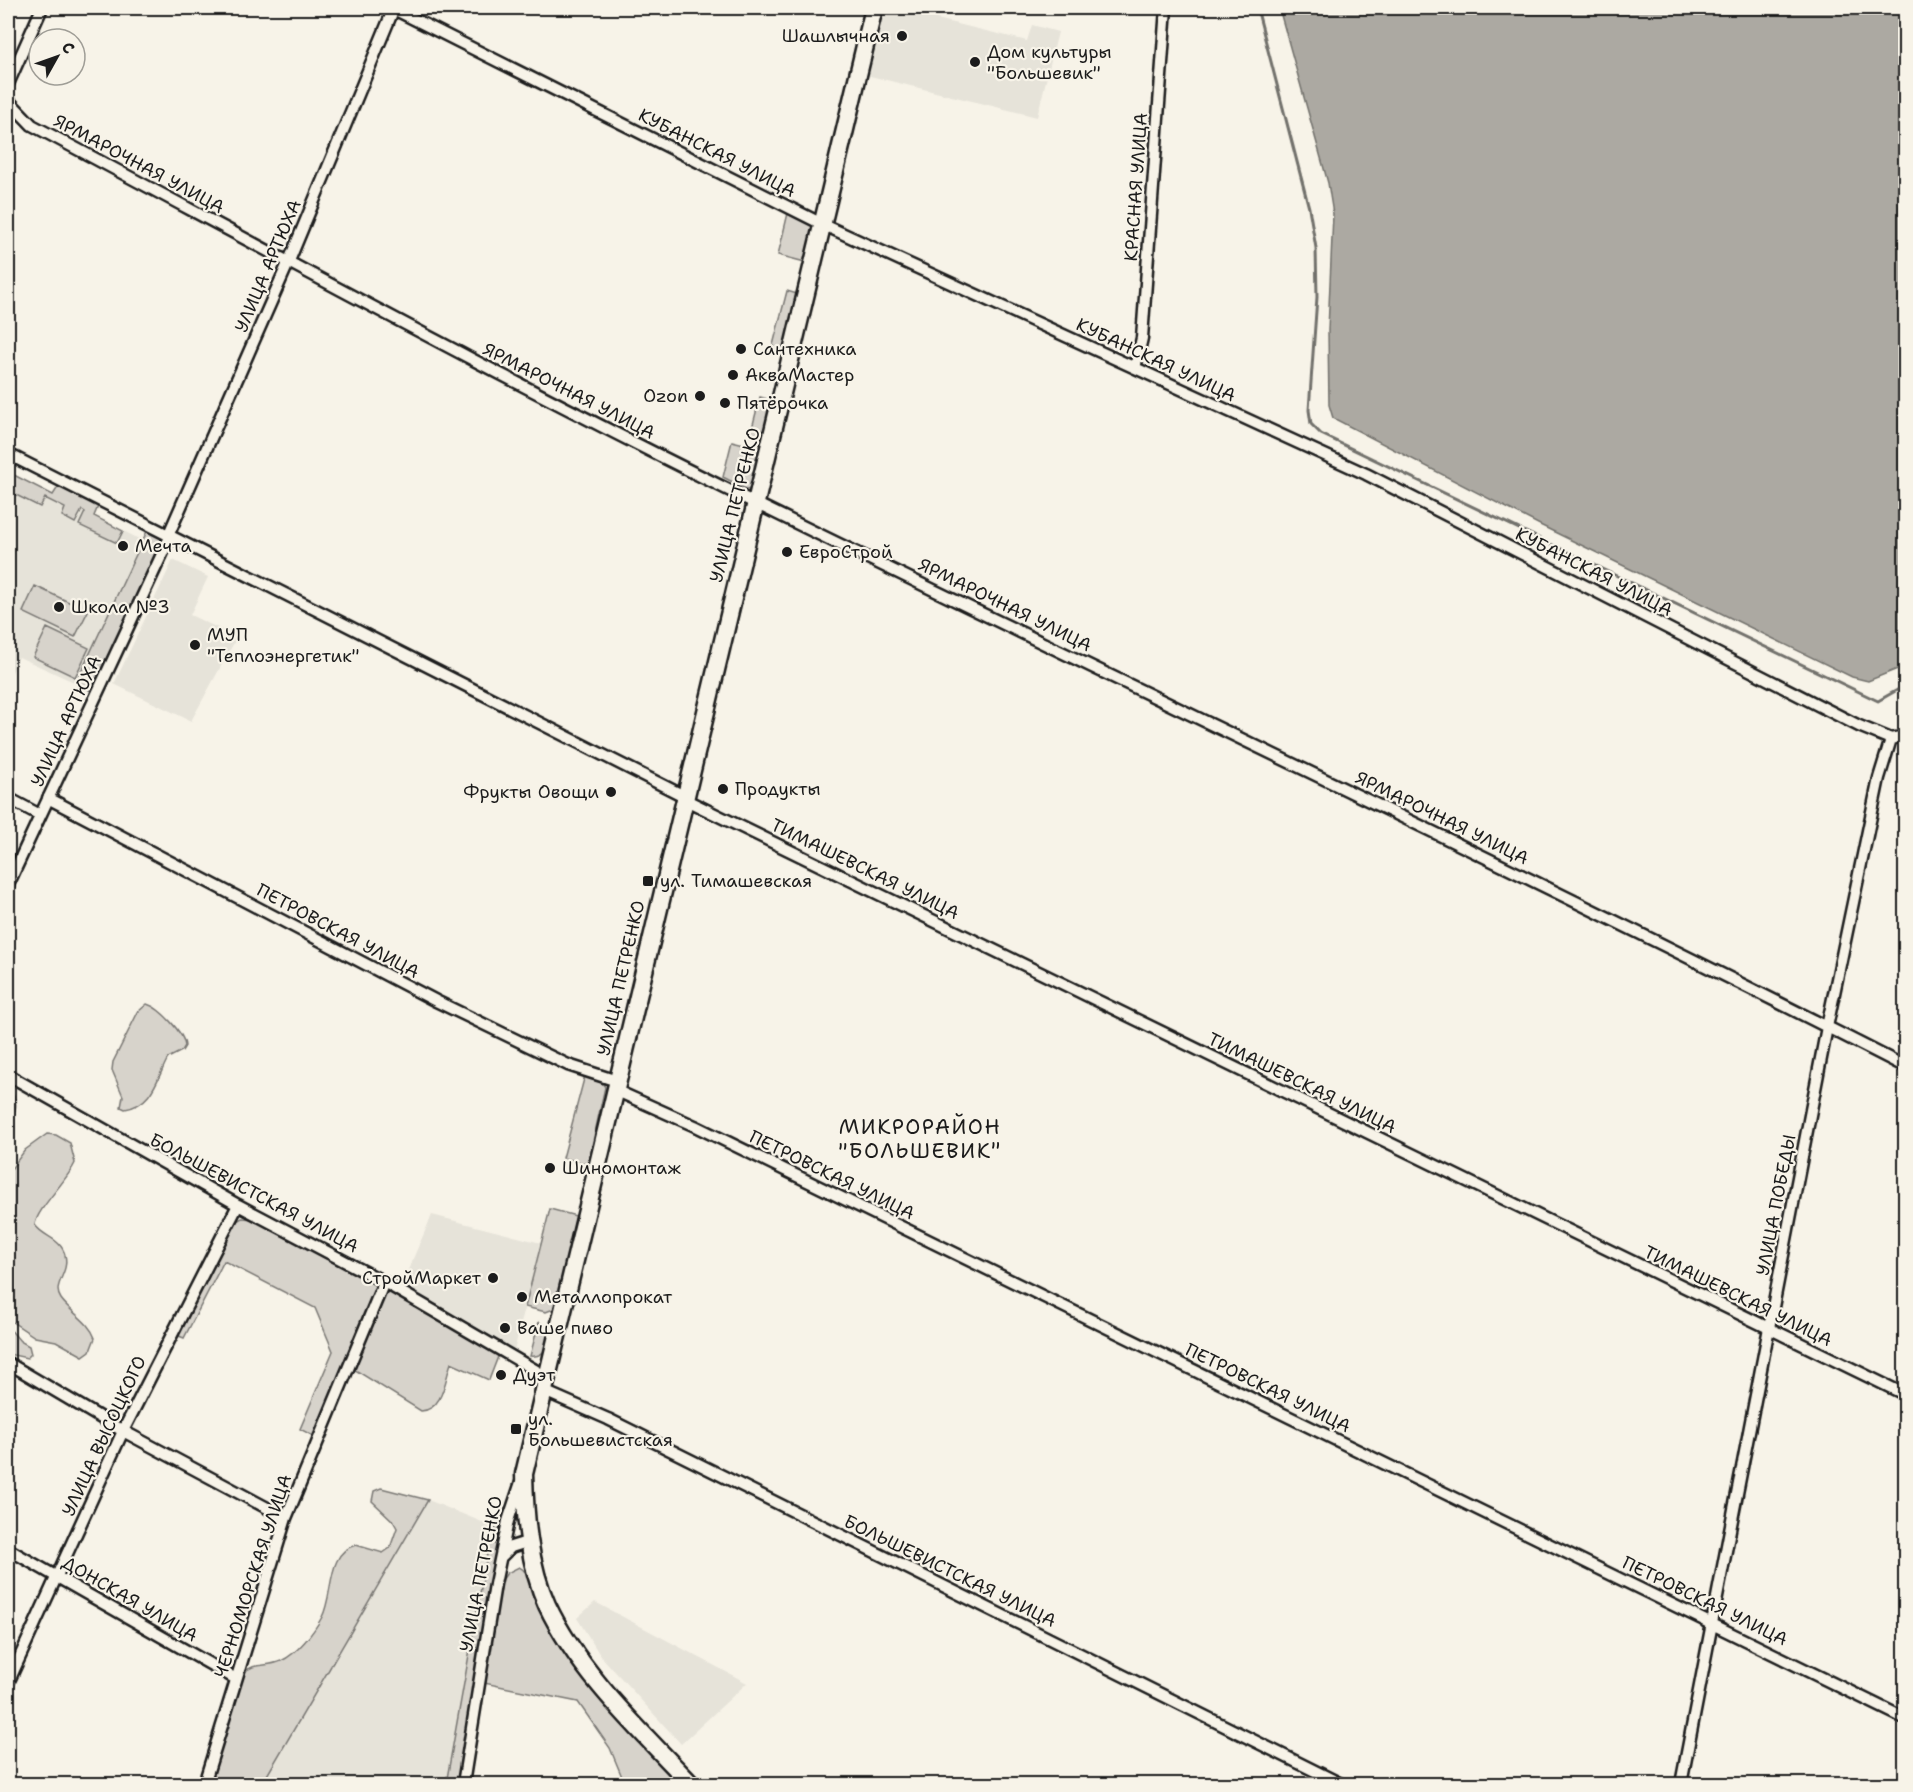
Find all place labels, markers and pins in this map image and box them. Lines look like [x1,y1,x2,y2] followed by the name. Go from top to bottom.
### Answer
[782,24,890,48] place label: Шашлычная
[895,29,909,43] marker: Шашлычная
[987,40,1112,85] place label: Дом культуры "Большевик"
[968,55,982,69] marker: Дом культуры "Большевик"
[753,337,857,361] place label: Сантехника
[734,342,748,356] marker: Сантехника
[745,363,854,387] place label: АкваМастер
[726,368,740,382] marker: АкваМастер
[643,384,688,408] place label: Ozon
[693,389,707,403] marker: Ozon
[737,391,828,415] place label: Пятёрочка
[718,396,732,410] marker: Пятёрочка
[135,534,192,558] place label: Мечта
[116,539,130,553] marker: Мечта
[799,540,893,564] place label: ЕвроСтрой
[780,545,794,559] marker: ЕвроСтрой
[71,595,170,619] place label: Школа №3
[52,600,66,614] marker: Школа №3
[207,623,360,668] place label: МУП "Теплоэнергетик"
[188,638,202,652] marker: МУП "Теплоэнергетик"
[735,777,821,801] place label: Продукты
[463,780,599,804] place label: Фрукты Овощи
[716,782,730,796] marker: Продукты
[604,785,618,799] marker: Фрукты Овощи
[660,869,812,893] place label: ул. Тимашевская
[641,874,655,888] marker: ул. Тимашевская
[562,1156,681,1180] place label: Шиномонтаж
[543,1161,557,1175] marker: Шиномонтаж
[362,1266,482,1290] place label: СтройМаркет
[486,1271,500,1285] marker: СтройМаркет
[534,1285,673,1309] place label: Металлопрокат
[515,1290,529,1304] marker: Металлопрокат
[517,1316,613,1340] place label: Ваше пиво
[498,1321,512,1335] marker: Ваше пиво
[513,1363,556,1387] place label: Дуэт
[494,1368,508,1382] marker: Дуэт
[528,1407,673,1452] place label: ул. Большевистская
[509,1422,523,1436] marker: ул. Большевистская

